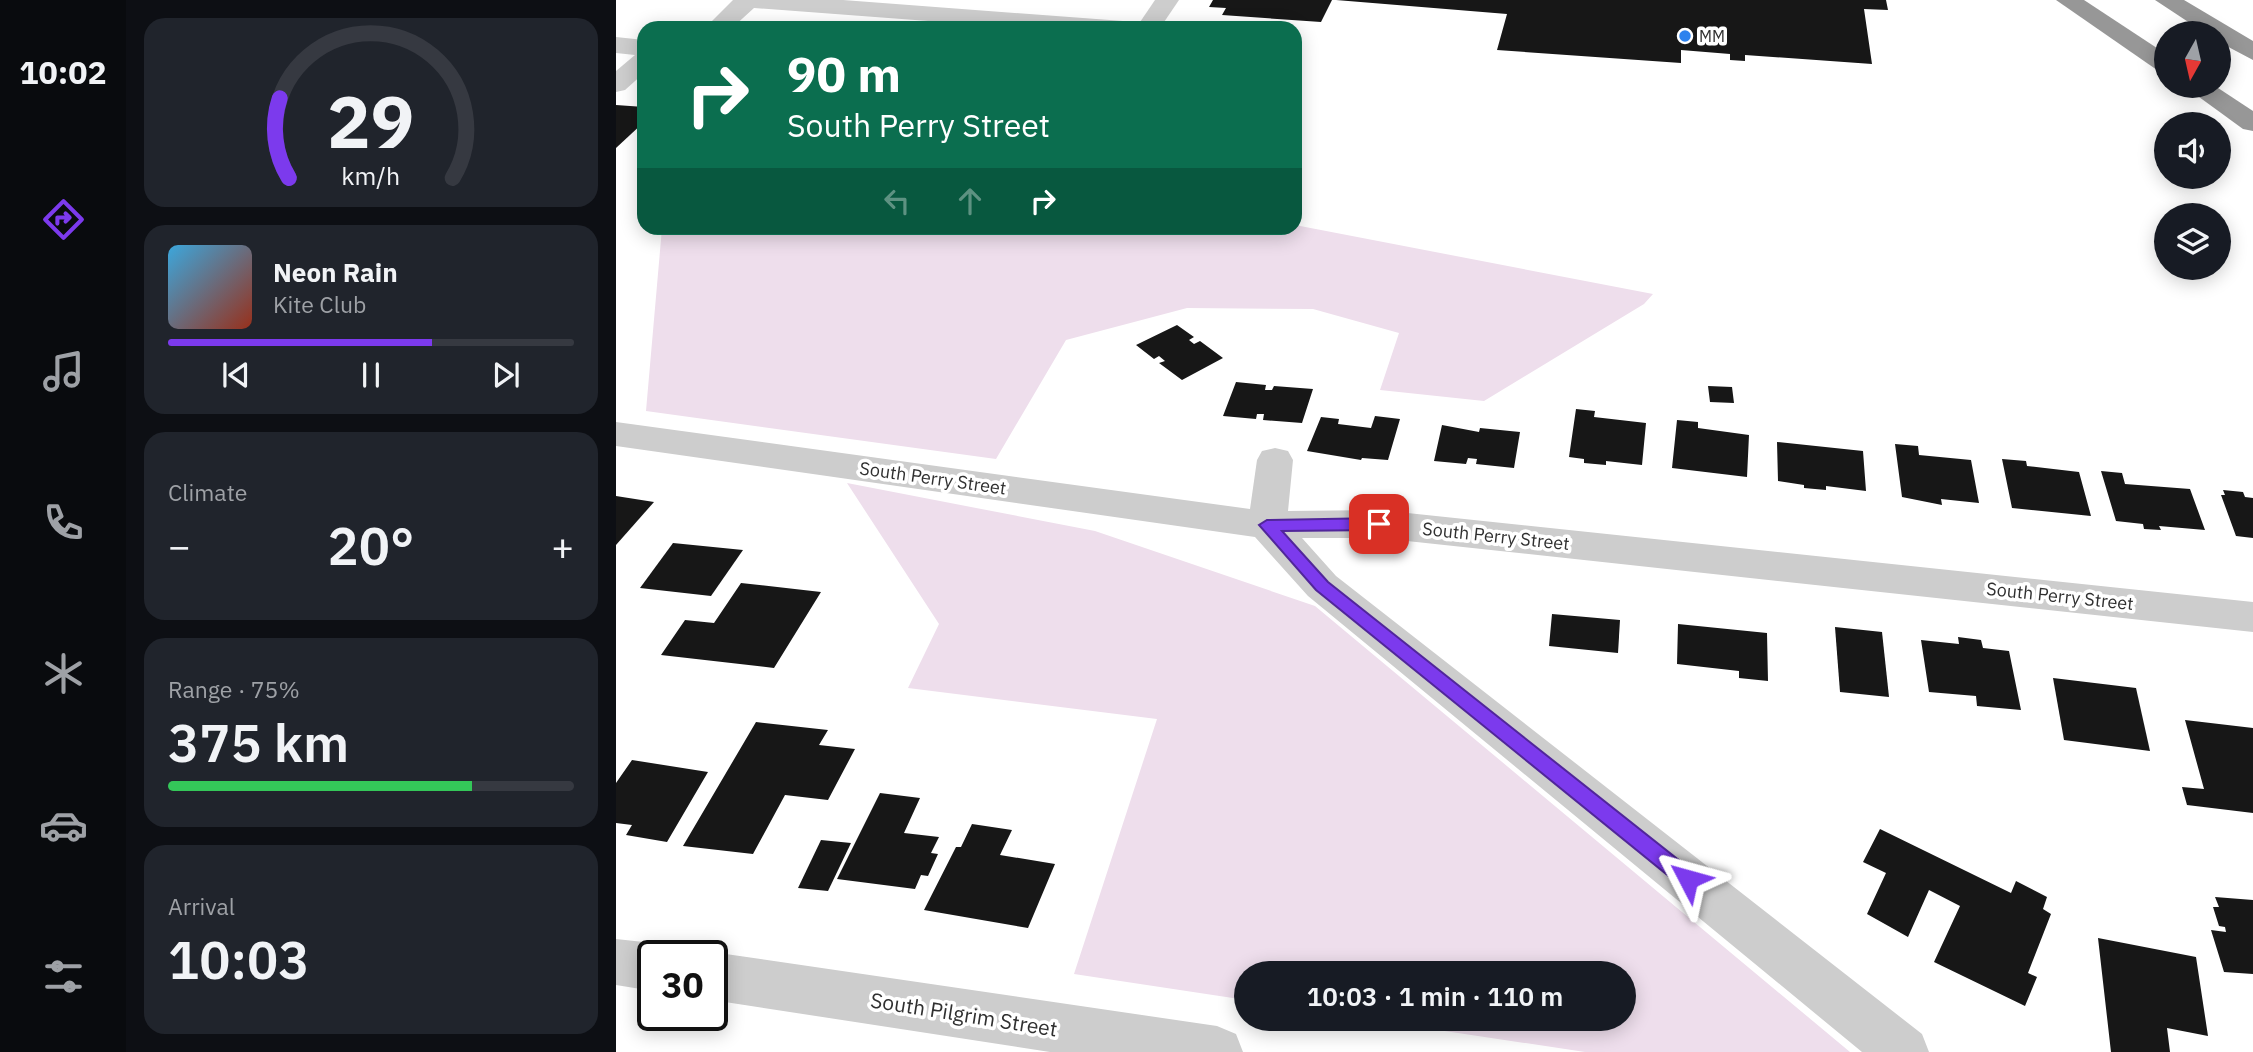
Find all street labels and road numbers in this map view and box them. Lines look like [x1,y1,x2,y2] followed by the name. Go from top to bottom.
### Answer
[858,456,1008,500] street label: South Perry Street
[1421,517,1571,555] street label: South Perry Street
[1985,577,2135,615] street label: South Perry Street
[869,985,1059,1043] street label: South Pilgrim Street

